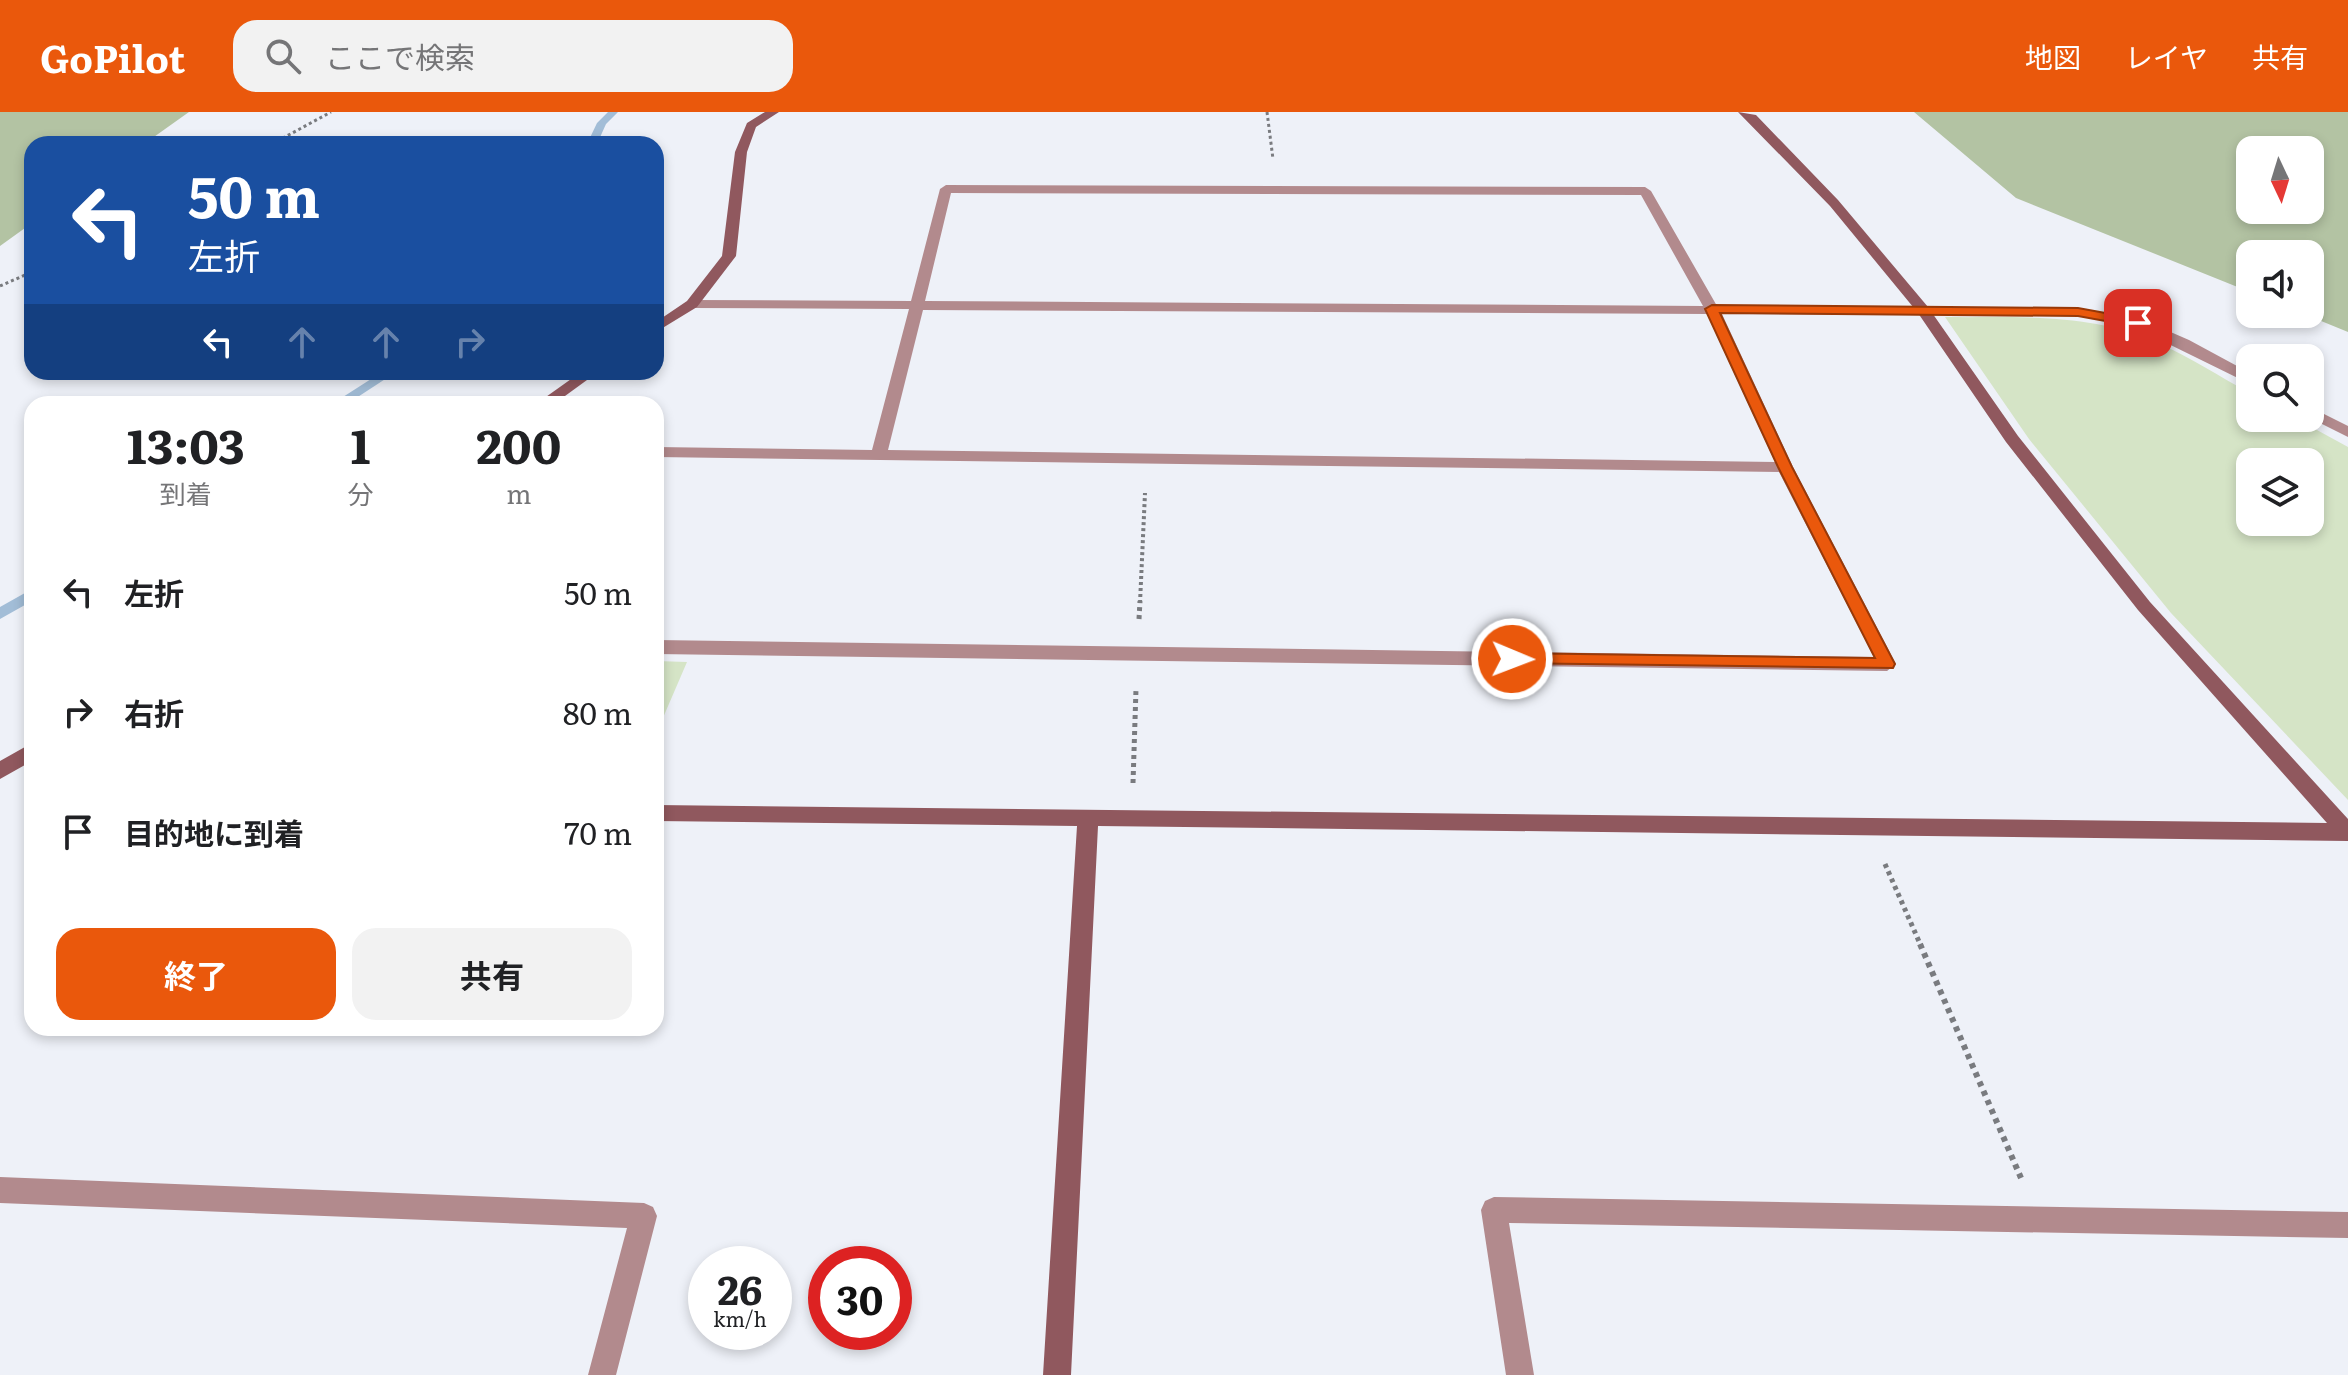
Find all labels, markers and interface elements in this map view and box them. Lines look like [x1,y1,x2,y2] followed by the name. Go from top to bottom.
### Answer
[233,20,793,92] search box
[40,28,185,85] text: GoPilot
[261,34,305,78] icon: search
[325,34,475,78] text: ここで検索
[2025,35,2081,77] text: 地図
[2125,35,2208,77] text: レイヤ
[2252,35,2308,77] text: 共有
[2236,136,2324,224] north arrow
[2236,136,2324,536] map controls
[188,152,320,235] text: 50 m
[56,168,160,272] icon: left
[188,228,260,281] text: 左折
[2236,240,2324,328] button: sound
[2104,289,2172,357] pin
[2116,301,2160,345] icon: arrive
[196,320,240,364] icon: left
[280,320,324,364] icon: ahead
[364,320,408,364] icon: ahead
[448,320,492,364] icon: right
[2236,344,2324,432] button: search
[127,408,245,479] text: 13:03
[351,408,370,479] text: 1
[476,408,561,479] text: 200
[2236,448,2324,536] button: layers
[160,473,212,512] text: 到着
[348,473,374,512] text: 分
[506,473,531,512] text: m
[56,570,100,614] icon: left
[124,570,184,614] text: 左折
[564,570,632,614] text: 50 m
[1470,617,1554,701] position arrow
[56,690,100,734] icon: right
[124,690,184,734] text: 右折
[563,690,632,734] text: 80 m
[56,810,100,854] icon: arrive
[124,810,304,854] text: 目的地に到着
[564,810,632,854] text: 70 m
[56,928,336,1020] button: 終了
[352,928,632,1020] button: 共有
[808,1246,912,1350] speed limit sign: 30
[718,1258,762,1317] text: 26
[713,1303,767,1333] text: km/h

